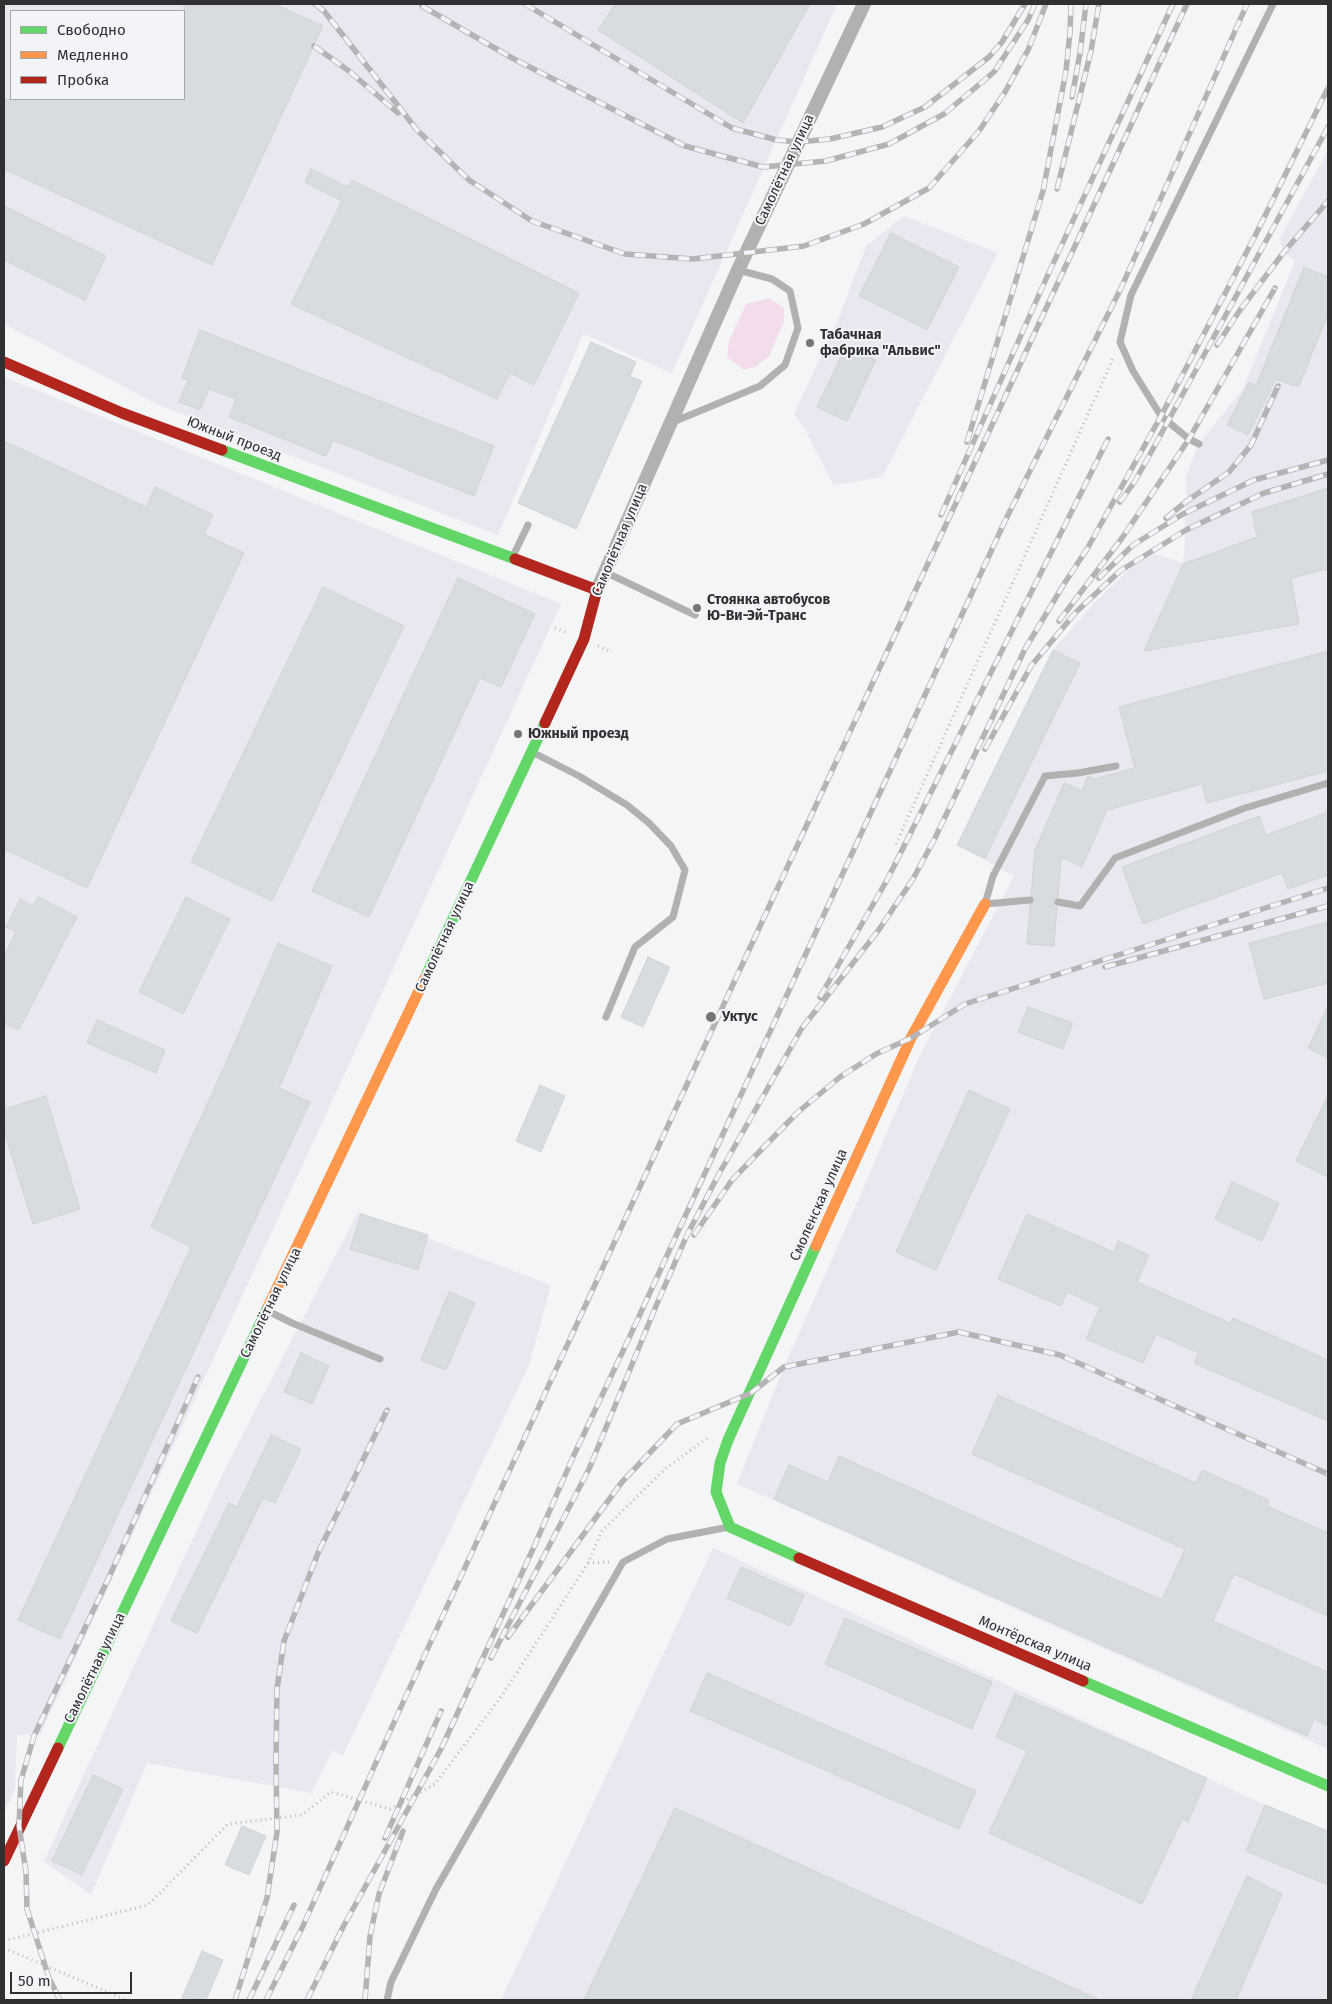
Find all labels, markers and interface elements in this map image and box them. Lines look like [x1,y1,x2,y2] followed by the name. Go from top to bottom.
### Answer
[10,10,185,100] legend
[57,21,126,39] text: Свободно
[57,46,129,64] text: Медленно
[57,71,109,89] text: Пробка
[752,112,818,228] street label: Самолётная улица
[820,327,941,360] place label: Табачная фабрика "Альвис"
[804,337,816,349] marker: Табачная фабрика "Альвис"
[184,413,284,465] street label: Южный проезд
[589,481,651,599] street label: Самолётная улица
[707,592,830,624] place label: Стоянка автобусов Ю-Ви-Эй-Транс
[691,602,703,614] marker: Стоянка автобусов Ю-Ви-Эй-Транс
[528,726,629,742] place label: Южный проезд
[512,728,524,740] marker: Южный проезд
[412,879,478,995] street label: Самолётная улица
[722,1009,758,1025] place label: Уктус
[704,1010,718,1024] marker: Уктус
[787,1146,851,1264] street label: Смоленская улица
[237,1245,305,1361] street label: Самолётная улица
[61,1610,129,1726] street label: Самолётная улица
[976,1613,1094,1675] street label: Монтёрская улица
[12,1962,135,1994] scale bar
[18,1972,51,1990] text: 50 m

